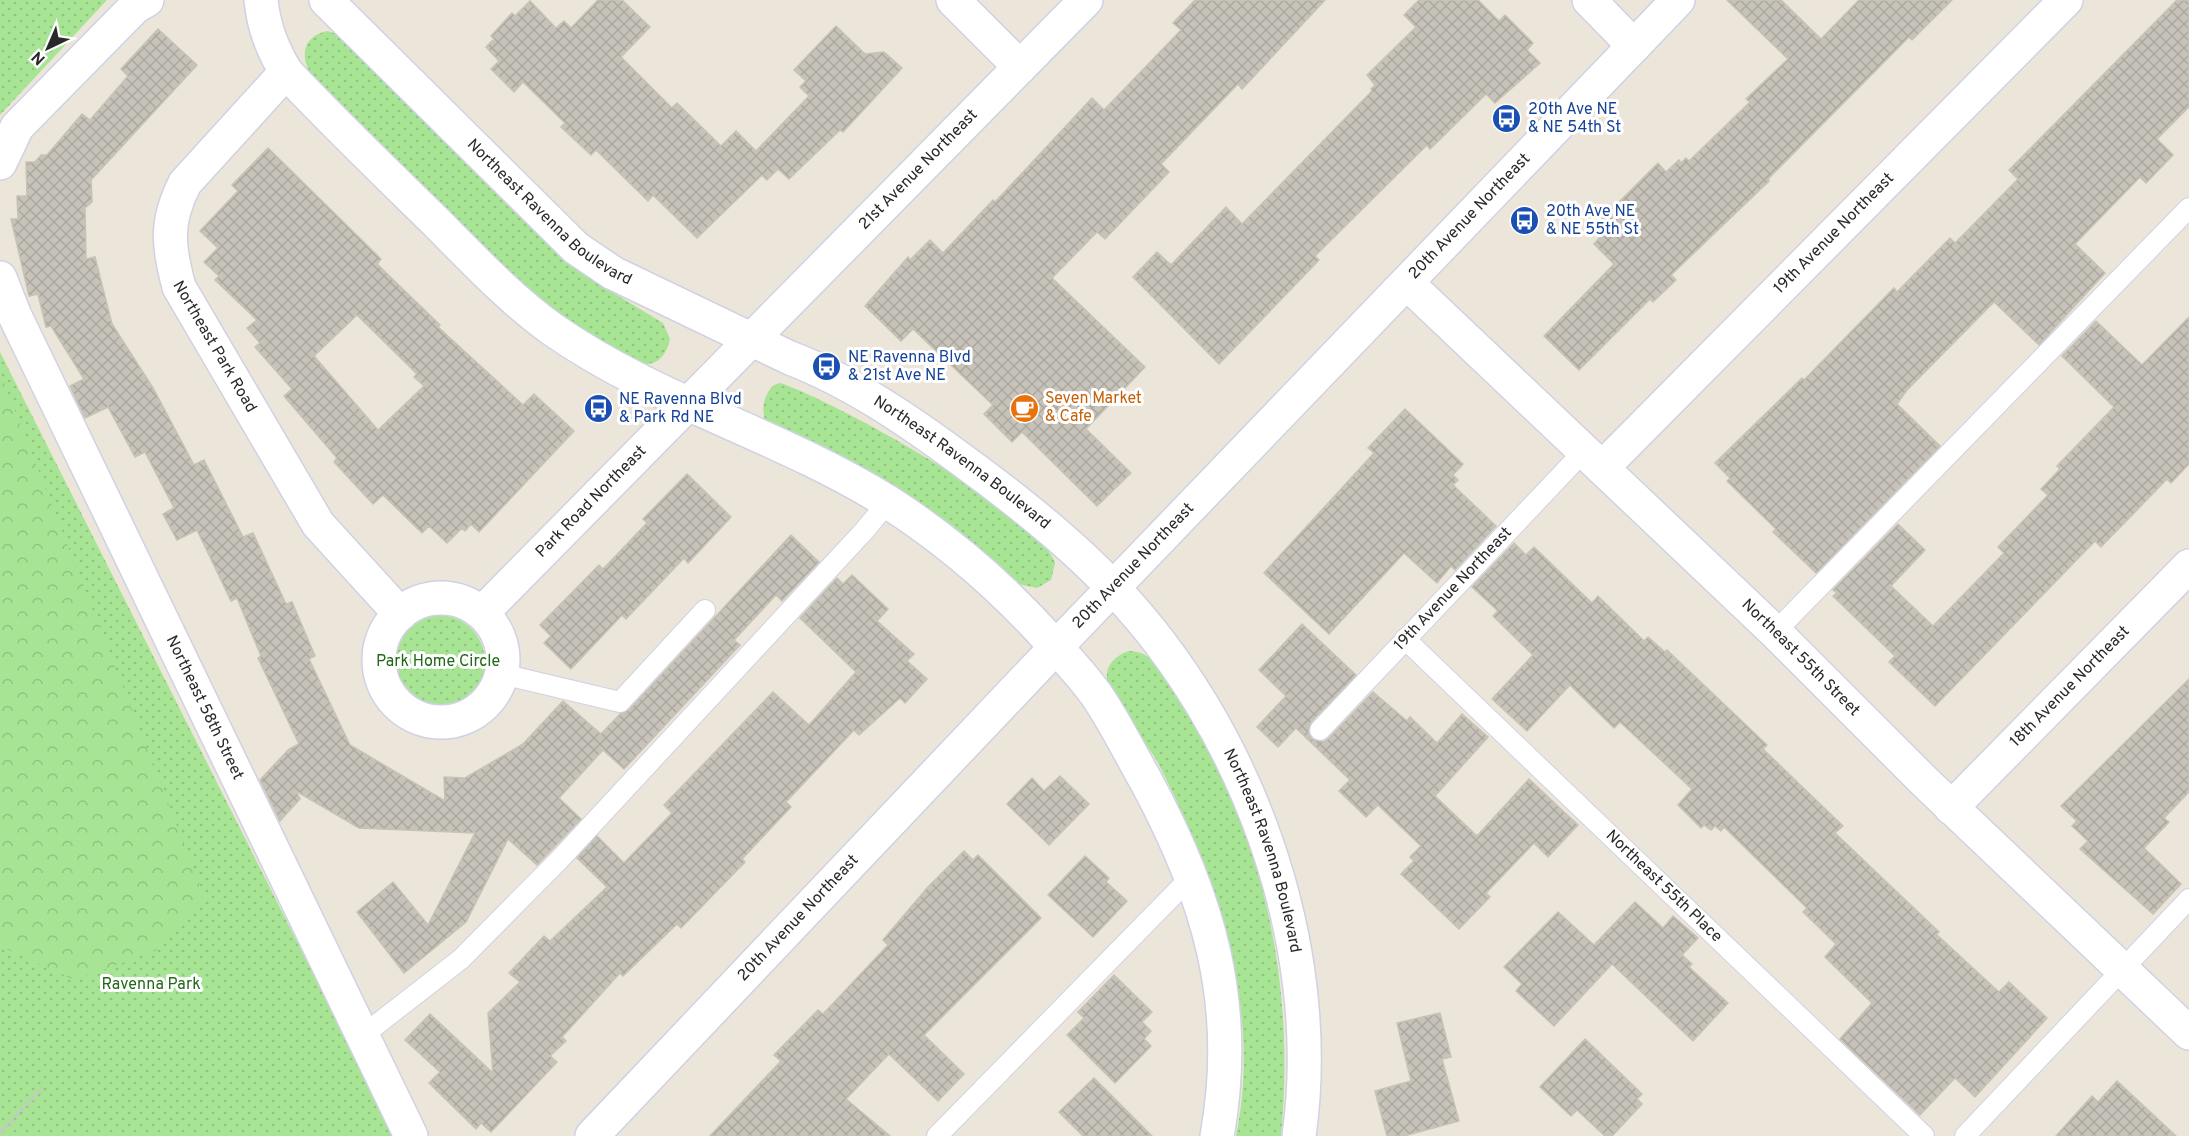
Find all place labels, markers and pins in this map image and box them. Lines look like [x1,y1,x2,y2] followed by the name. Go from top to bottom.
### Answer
[1528,100,1621,138] place label: 20th Ave NE & NE 54th St
[1491,103,1523,135] bus stop icon: 20th Ave NE & NE 54th St
[1546,202,1639,240] place label: 20th Ave NE & NE 55th St
[1509,205,1541,237] bus stop icon: 20th Ave NE & NE 55th St
[848,348,971,386] place label: NE Ravenna Blvd & 21st Ave NE
[811,351,843,383] bus stop icon: NE Ravenna Blvd & 21st Ave NE
[1045,389,1142,427] place label: Seven Market & Cafe
[619,390,742,428] place label: NE Ravenna Blvd & Park Rd NE
[1008,392,1040,424] cafe icon: Seven Market & Cafe
[582,393,614,425] bus stop icon: NE Ravenna Blvd & Park Rd NE

